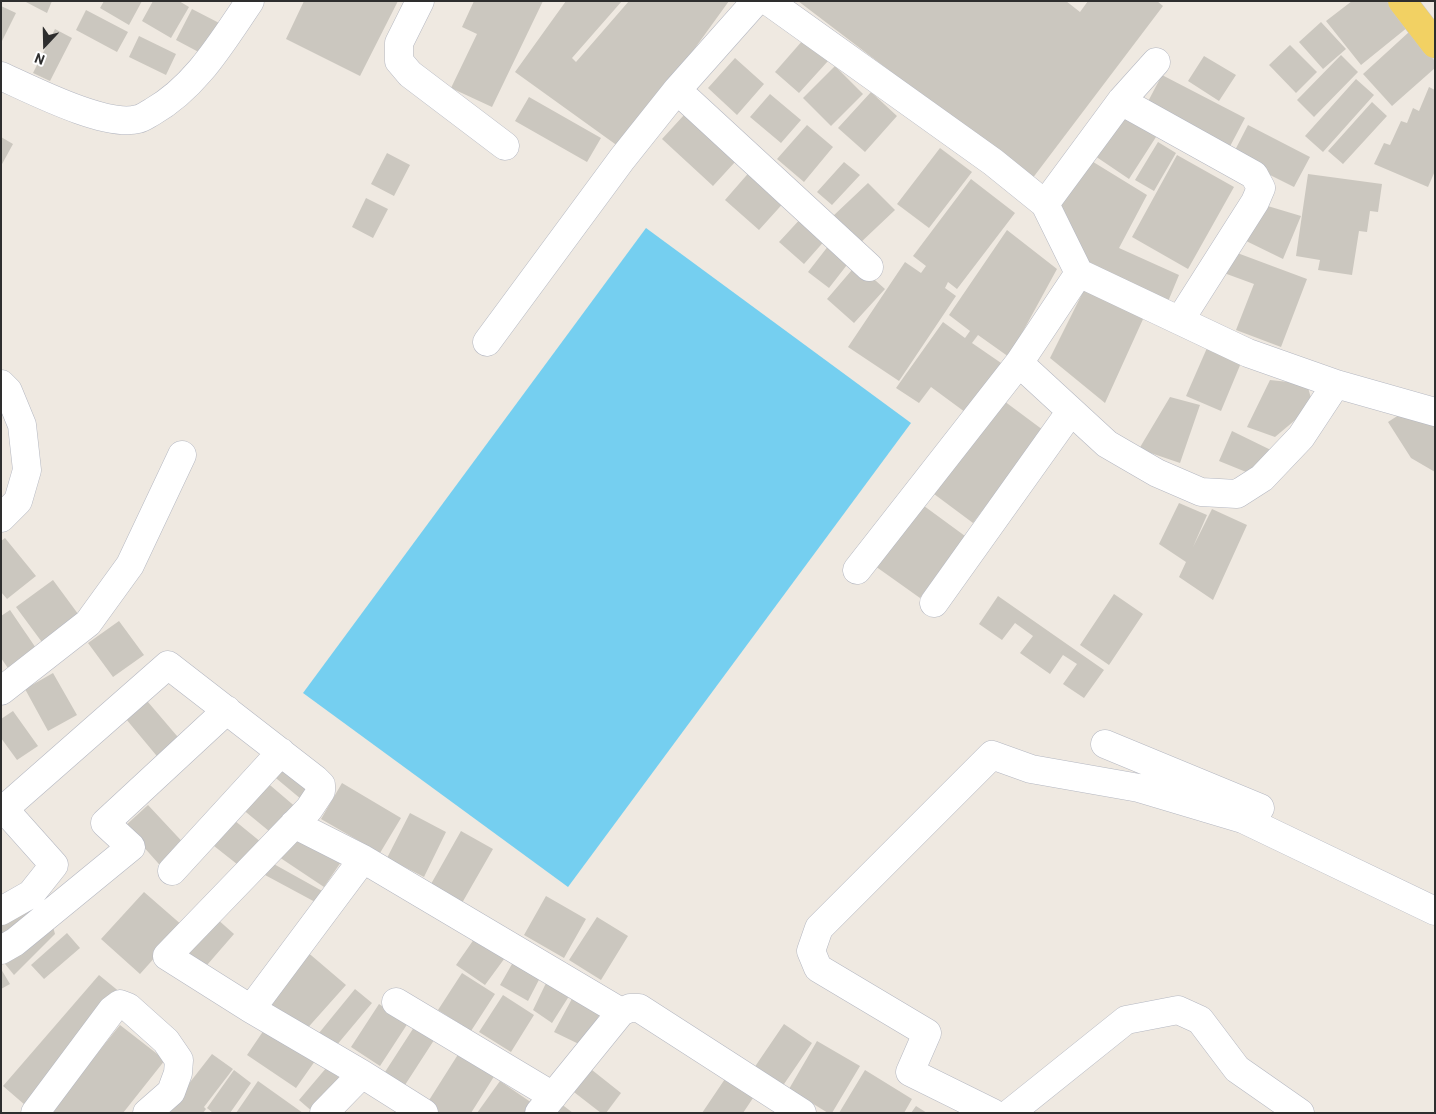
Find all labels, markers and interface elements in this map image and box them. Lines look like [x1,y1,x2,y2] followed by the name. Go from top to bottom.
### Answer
[20,20,70,70] north arrow
[32,50,47,69] text: N

